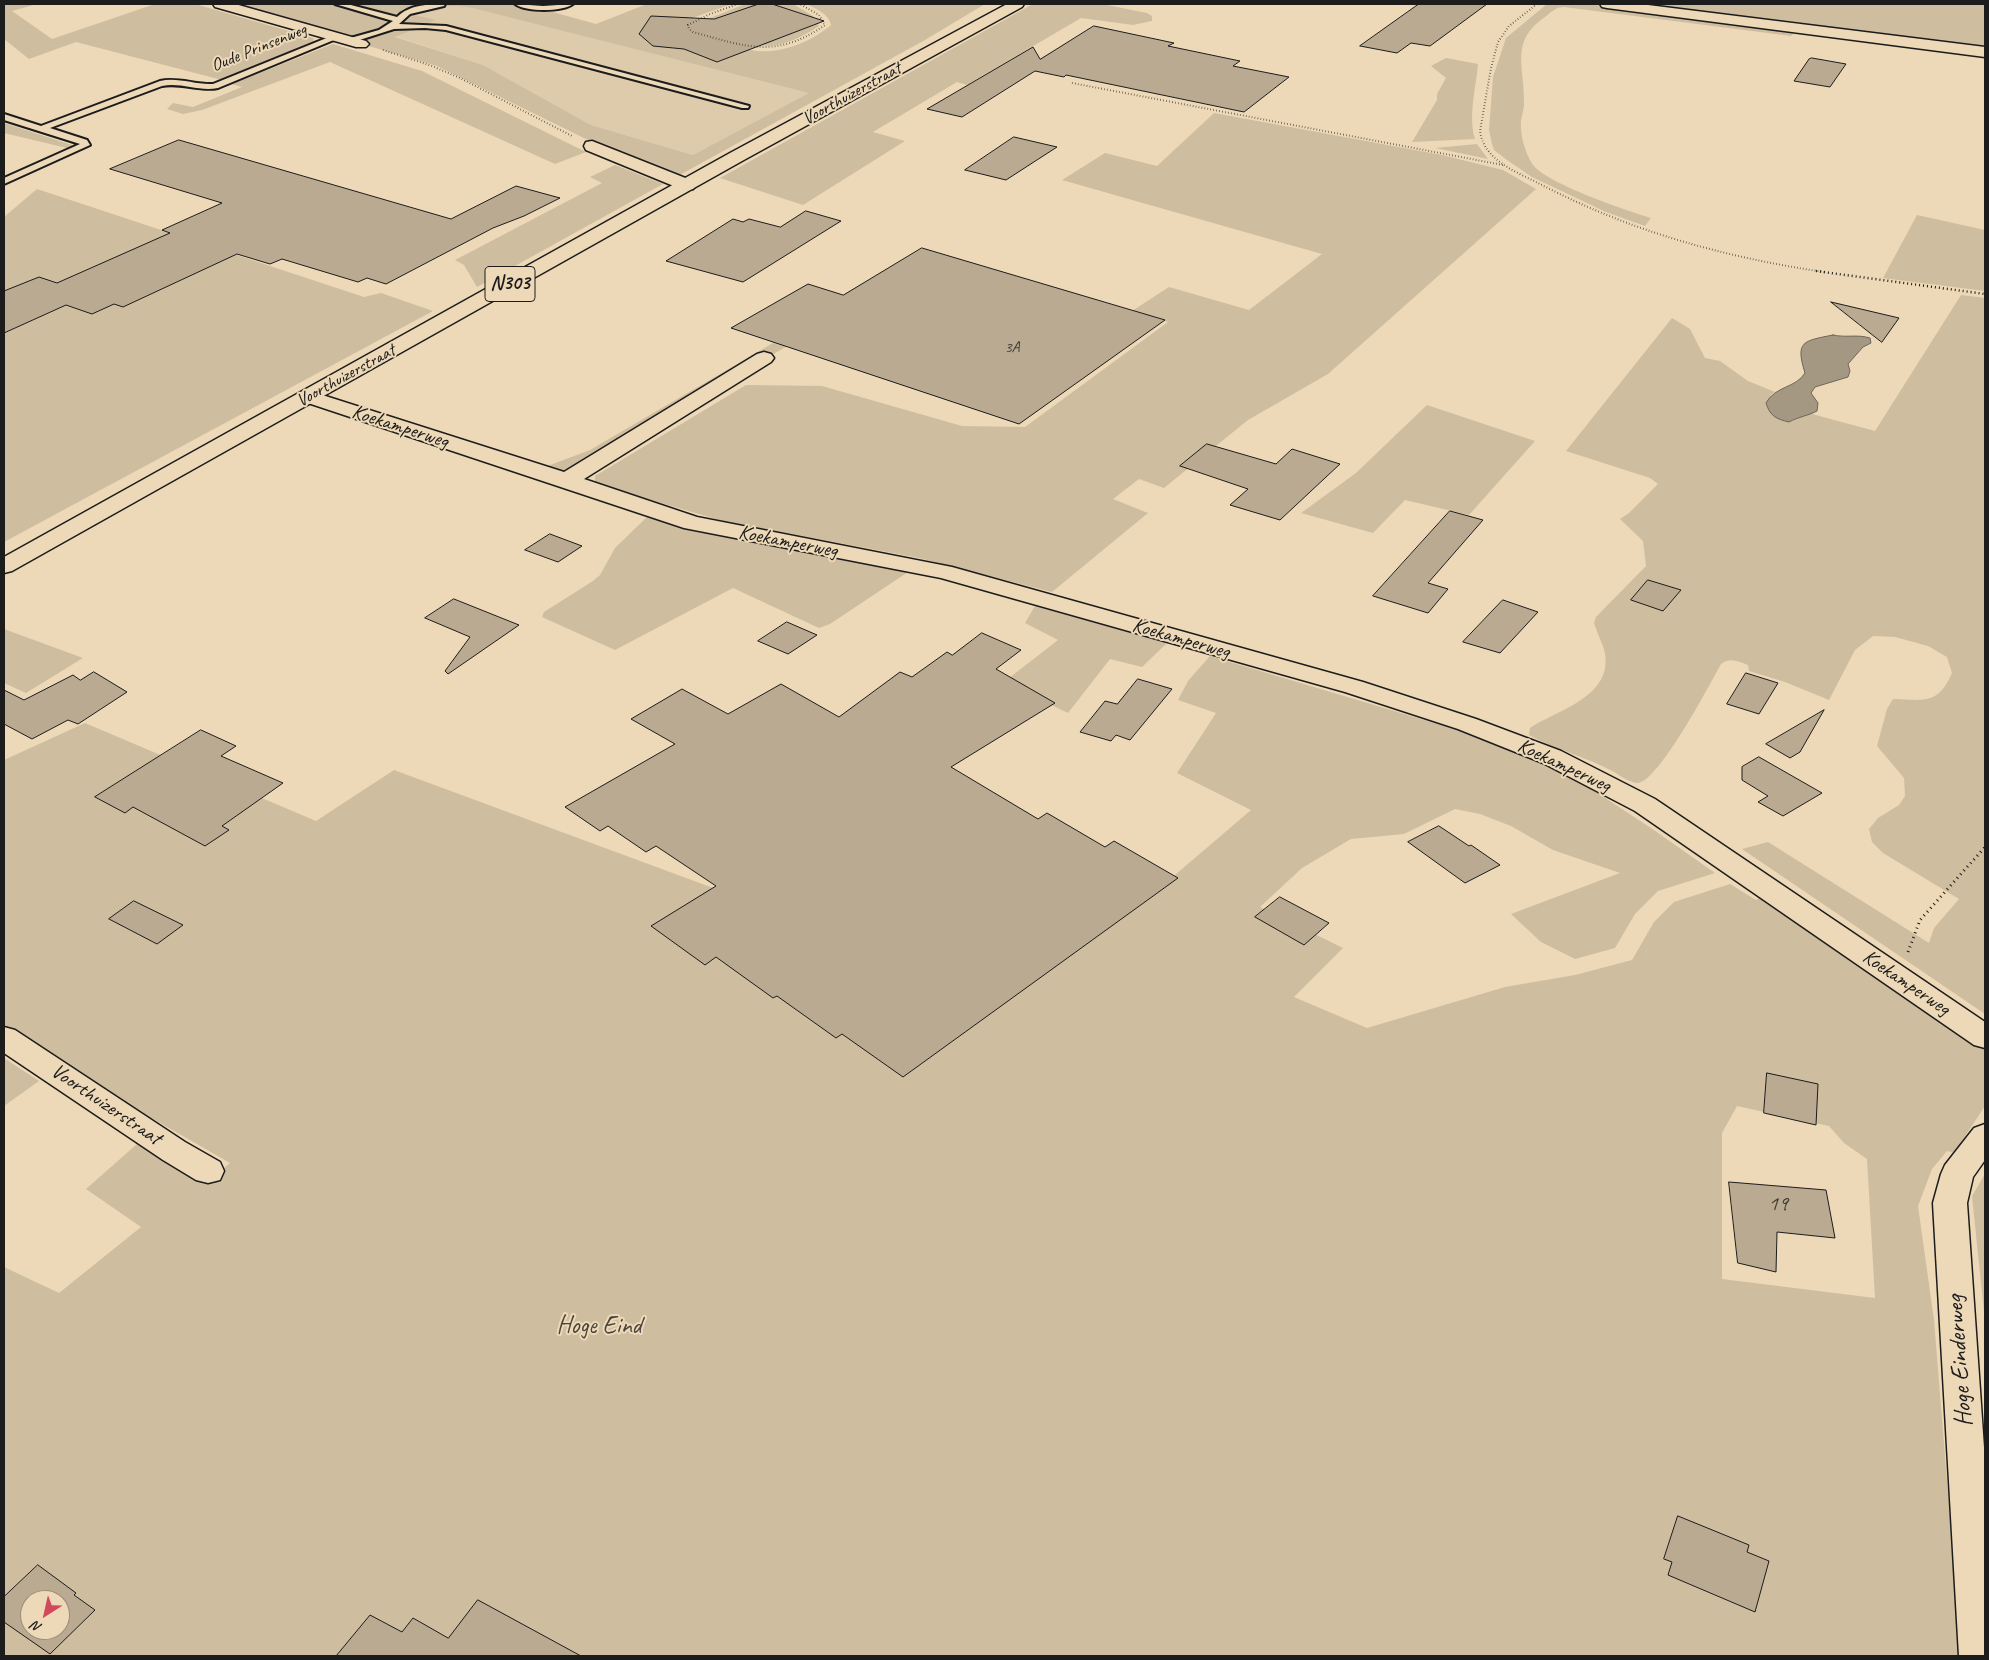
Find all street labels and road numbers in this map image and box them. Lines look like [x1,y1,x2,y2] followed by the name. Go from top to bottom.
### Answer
[208,19,310,77] street label: Oude Prinsenweg
[799,58,905,130] street label: Voorthuizerstraat
[485,266,535,302] road number: N303
[293,340,399,412] street label: Voorthuizerstraat
[348,400,452,454] street label: Koekamperweg
[736,520,840,564] street label: Koekamperweg
[1129,613,1233,665] street label: Koekamperweg
[1513,733,1615,799] street label: Koekamperweg
[1857,945,1955,1021] street label: Koekamperweg
[46,1059,166,1151] street label: Voorthuizerstraat
[1940,1294,1980,1428] street label: Hoge Einderweg

